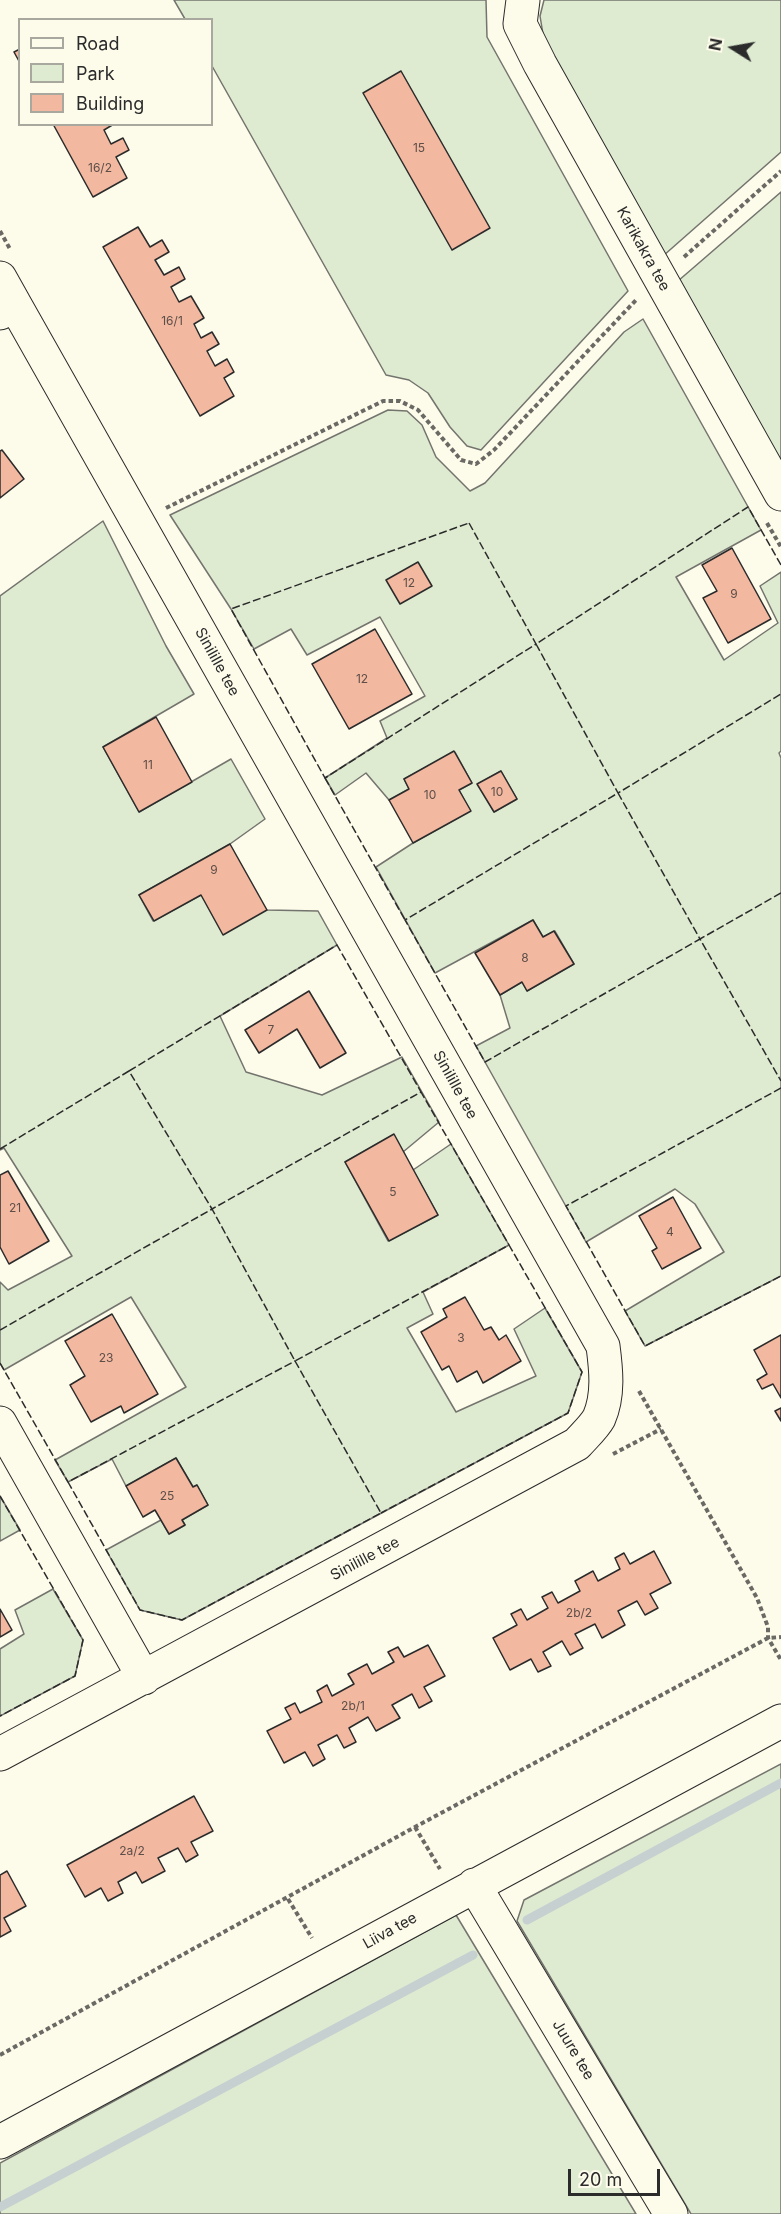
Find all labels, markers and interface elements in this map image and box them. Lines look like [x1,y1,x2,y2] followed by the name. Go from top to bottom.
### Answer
[18,18,213,126] legend
[703,18,763,78] north arrow
[76,33,119,54] text: Road
[704,37,726,52] text: N
[76,63,115,84] text: Park
[76,93,144,114] text: Building
[413,141,425,155] house number: 15
[88,161,112,175] house number: 16/2
[612,204,674,294] street label: Karikakra tee
[161,314,183,328] house number: 16/1
[403,576,415,590] house number: 12
[730,587,738,601] house number: 9
[191,625,243,699] street label: Sinilille tee
[356,672,368,686] house number: 12
[143,758,153,772] house number: 11
[491,785,503,799] house number: 10
[424,788,436,802] house number: 10
[210,863,218,877] house number: 9
[521,951,529,965] house number: 8
[268,1023,274,1037] house number: 7
[429,1048,481,1122] street label: Sinilille tee
[389,1185,397,1199] house number: 5
[9,1201,21,1215] house number: 21
[666,1225,674,1239] house number: 4
[457,1331,465,1345] house number: 3
[99,1351,113,1365] house number: 23
[160,1489,174,1503] house number: 25
[327,1533,403,1585] street label: Sinilille tee
[566,1606,592,1620] house number: 2b/2
[341,1699,365,1713] house number: 2b/1
[119,1844,145,1858] house number: 2a/2
[360,1909,420,1953] street label: Liiva tee
[548,2017,598,2083] street label: Juure tee
[571,2157,662,2195] scale bar
[579,2169,622,2190] text: 20 m

